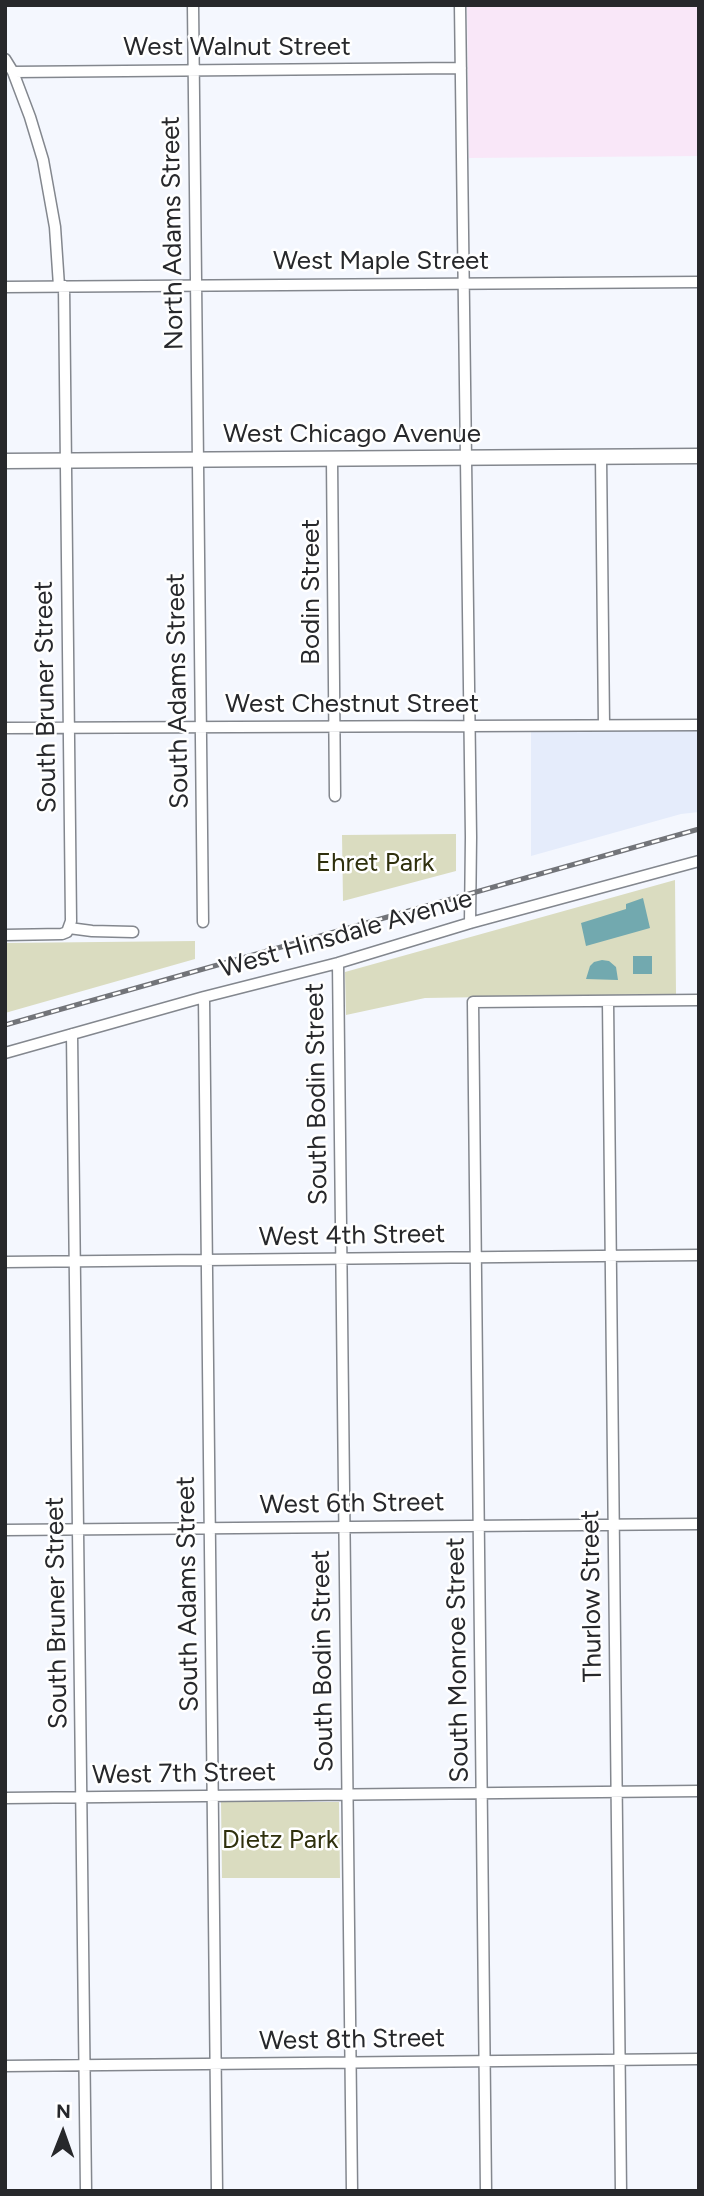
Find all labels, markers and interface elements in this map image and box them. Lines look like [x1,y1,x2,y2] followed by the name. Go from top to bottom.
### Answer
[123,31,351,63] street label: West Walnut Street
[155,116,191,350] street label: North Adams Street
[273,245,489,277] street label: West Maple Street
[223,418,481,450] street label: West Chicago Avenue
[295,519,327,665] street label: Bodin Street
[160,573,196,809] street label: South Adams Street
[28,581,64,813] street label: South Bruner Street
[225,688,479,720] street label: West Chestnut Street
[316,847,434,879] park label: Ehret Park
[216,883,476,985] street label: West Hinsdale Avenue
[299,983,335,1205] street label: South Bodin Street
[259,1219,445,1253] street label: West 4th Street
[170,1476,206,1712] street label: South Adams Street
[259,1487,445,1521] street label: West 6th Street
[39,1497,75,1729] street label: South Bruner Street
[575,1510,609,1682] street label: Thurlow Street
[440,1537,476,1783] street label: South Monroe Street
[305,1550,341,1772] street label: South Bodin Street
[92,1757,276,1791] street label: West 7th Street
[222,1824,338,1856] park label: Dietz Park
[259,2023,445,2057] street label: West 8th Street
[28,2098,98,2168] north arrow
[56,2100,71,2123] text: N

